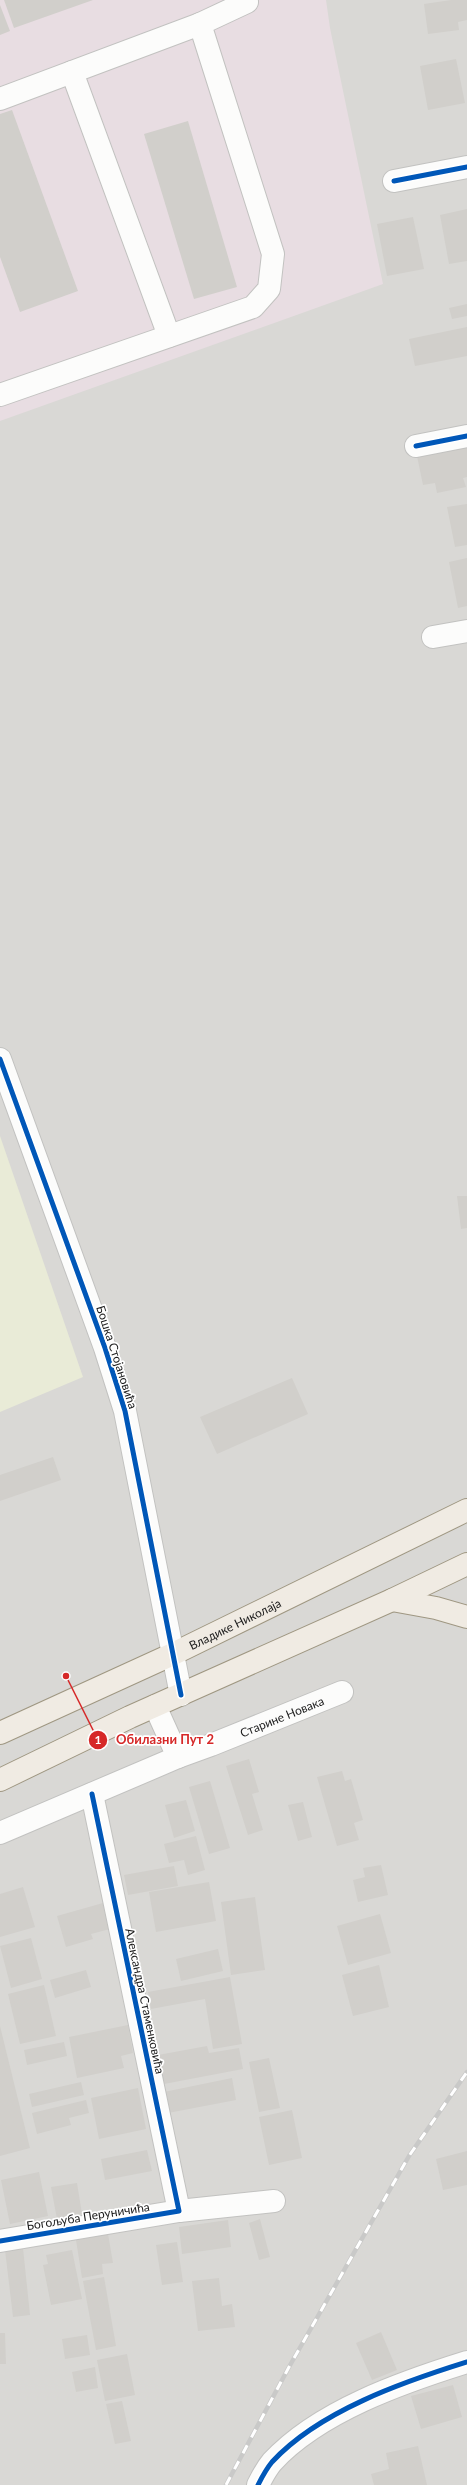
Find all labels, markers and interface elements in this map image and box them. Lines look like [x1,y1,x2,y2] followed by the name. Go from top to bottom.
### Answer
[93,1303,141,1411] street label: Бошка Стојановића
[186,1595,283,1653] street label: Владике Николаја
[237,1693,326,1740] street label: Старине Новака
[88,1727,222,1752] callout: Обилазни Пут 2
[116,1731,214,1747] text: Обилазни Пут 2
[95,1732,102,1747] text: 1
[122,1927,168,2075] street label: Александра Стаменковића
[25,2199,151,2233] street label: Богољуба Перуничића

